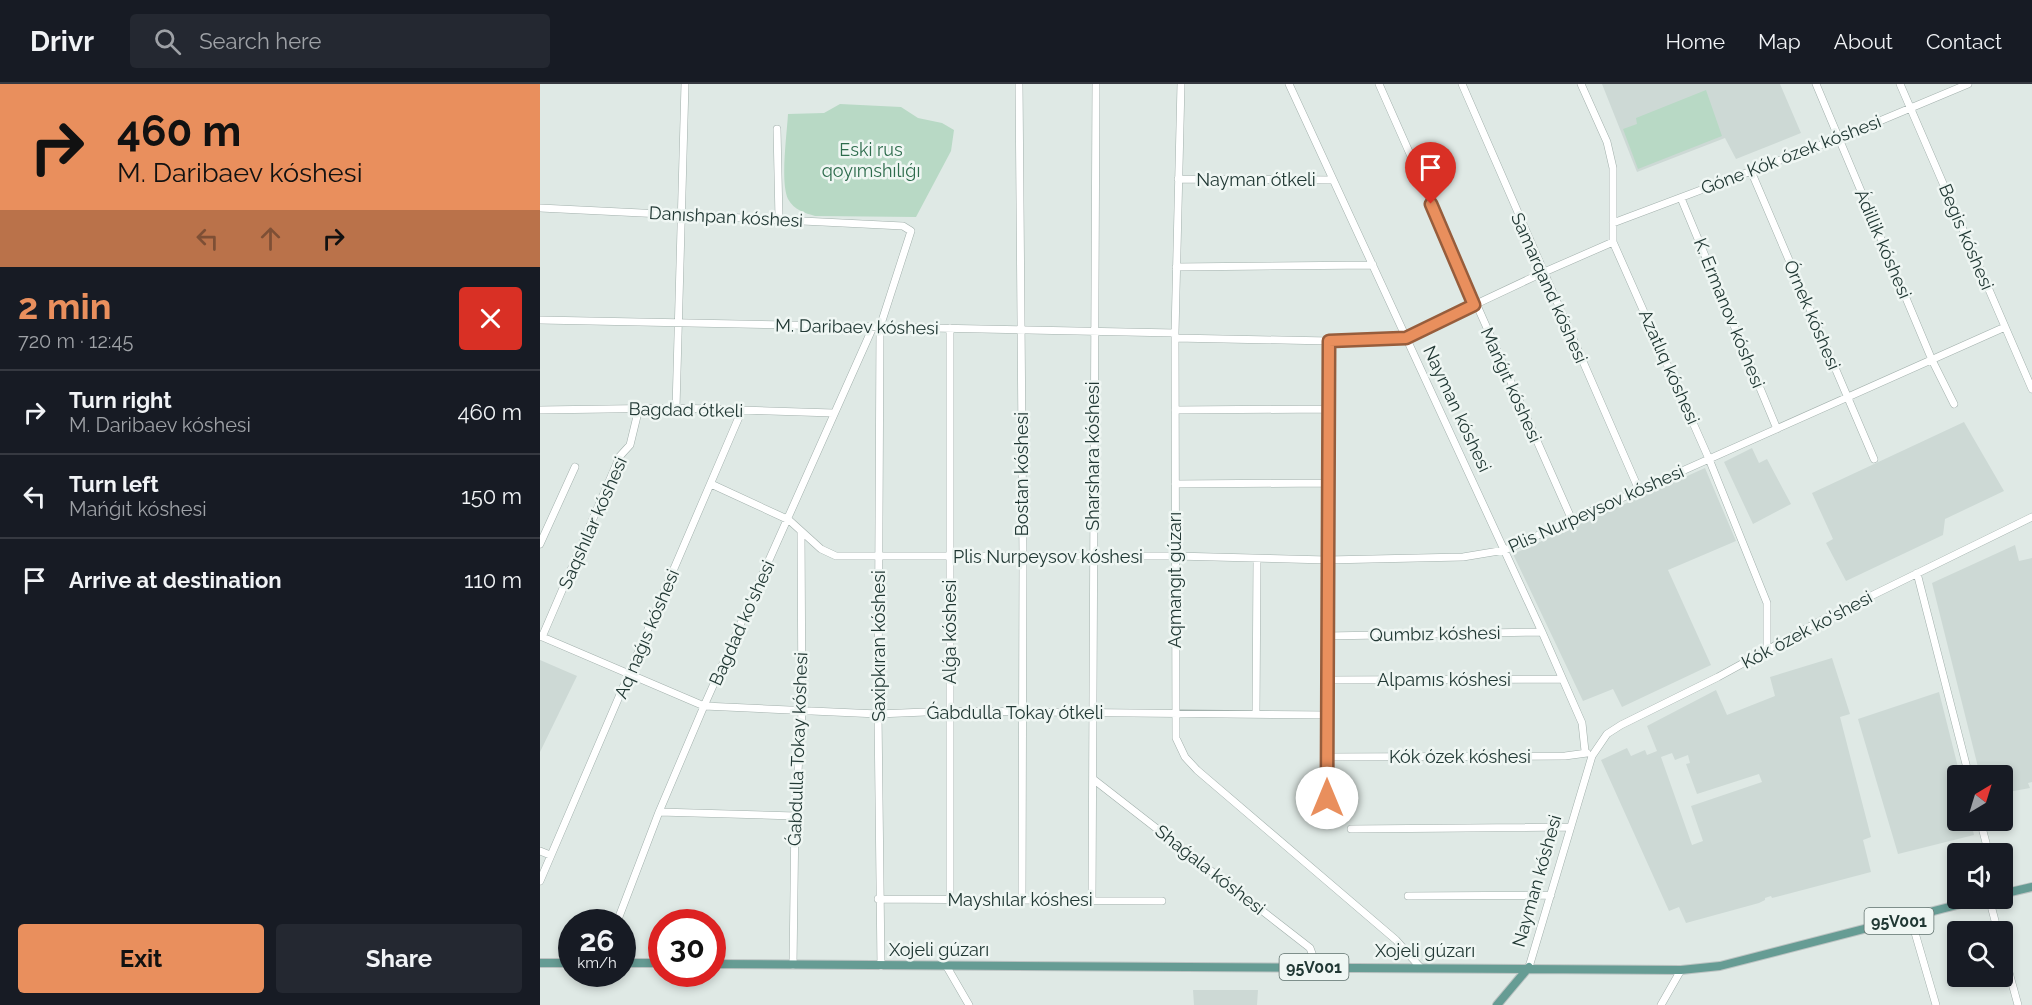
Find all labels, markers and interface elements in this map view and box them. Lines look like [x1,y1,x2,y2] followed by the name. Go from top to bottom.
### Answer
[130,14,550,68] search box
[30,25,94,58] text: Drivr
[151,25,184,58] icon: search
[199,28,321,54] text: Search here
[1666,29,1725,54] text: Home
[1758,29,1801,54] text: Map
[1834,29,1893,54] text: About
[1926,29,2002,54] text: Contact
[117,107,241,156] text: 460 m
[18,108,96,186] icon: right
[1698,110,1884,199] street label: Góne Kók ózek kóshesi
[822,139,920,181] park label: Eski rus qoyımshılıǵı
[1405,142,1456,204] pin
[1414,151,1447,184] icon: arrive
[117,157,363,188] text: M. Daribaev kóshesi
[1196,169,1316,190] street label: Nayman ótkeli
[1935,181,1998,293] street label: Begis kóshesi
[1851,185,1917,302] street label: Ádillik kóshesi
[648,202,804,231] street label: Danıshpan kóshesi
[1507,209,1592,366] street label: Samarqand kóshesi
[191,222,224,255] icon: left
[254,222,287,255] icon: ahead
[317,222,350,255] icon: right
[1690,235,1769,391] street label: K. Ermanov kóshesi
[1780,256,1846,373] street label: Órnek kóshesi
[18,285,111,327] text: 2 min
[459,287,522,350] button: close
[1635,306,1704,427] street label: Azatlıq kóshesi
[775,315,939,338] street label: M. Daribaev kóshesi
[1477,324,1546,446] street label: Mańǵıt kóshesi
[18,329,133,353] text: 720 m · 12:45
[1419,342,1496,475] street label: Nayman kóshesi
[1082,381,1103,531] street label: Sharshara kóshesi
[69,387,172,413] text: Turn right
[18,396,51,429] icon: right
[628,398,744,421] street label: Bagdad ótkeli
[457,399,522,425] text: 460 m
[1011,412,1032,536] street label: Bostan kóshesi
[69,413,251,437] text: M. Daribaev kóshesi
[554,454,631,592] street label: Saqshılar kóshesi
[1505,460,1687,557] street label: Plis Nurpeysov kóshesi
[69,471,159,497] text: Turn left
[18,480,51,513] icon: left
[461,483,522,509] text: 150 m
[69,497,207,521] text: Mańǵıt kóshesi
[1164,512,1185,648] street label: Aqmangıt gúzarı
[953,546,1143,567] street label: Plis Nurpeysov kóshesi
[705,557,779,689] street label: Bagdad ko'shesi
[18,564,51,597] icon: arrive
[610,566,683,702] street label: Aq naǵıs kóshesi
[69,567,282,593] text: Arrive at destination
[464,567,522,593] text: 110 m
[868,570,889,722] street label: Saxipkıran kóshesi
[939,580,960,684] street label: Alǵa kóshesi
[1738,586,1876,673] street label: Kók ózek ko'shesi
[1369,622,1501,645] street label: Qumbız kóshesi
[783,652,811,846] street label: Ǵabdulla Tokay kóshesi
[1377,669,1511,690] street label: Alpamıs kóshesi
[927,701,1103,723] street label: Ǵabdulla Tokay ótkeli
[1389,746,1531,767] street label: Kók ózek kóshesi
[1947,765,2013,831] north arrow
[1947,765,2013,987] map controls
[1295,766,1359,830] position arrow
[1508,812,1565,949] street label: Nayman kóshesi
[1151,820,1269,919] street label: Shaǵala kóshesi
[1947,843,2013,909] button: sound
[947,889,1093,910] street label: Mayshılar kóshesi
[1864,908,1934,934] road number: 95V001
[648,909,726,987] speed limit sign: 30
[1947,921,2013,987] button: search
[579,923,615,958] text: 26
[18,924,264,993] button: Exit
[276,924,522,993] button: Share
[889,939,989,960] street label: Xojeli gúzarı
[1375,940,1475,961] street label: Xojeli gúzarı
[577,954,617,972] text: km/h
[1280,954,1348,980] road number: 95V001

